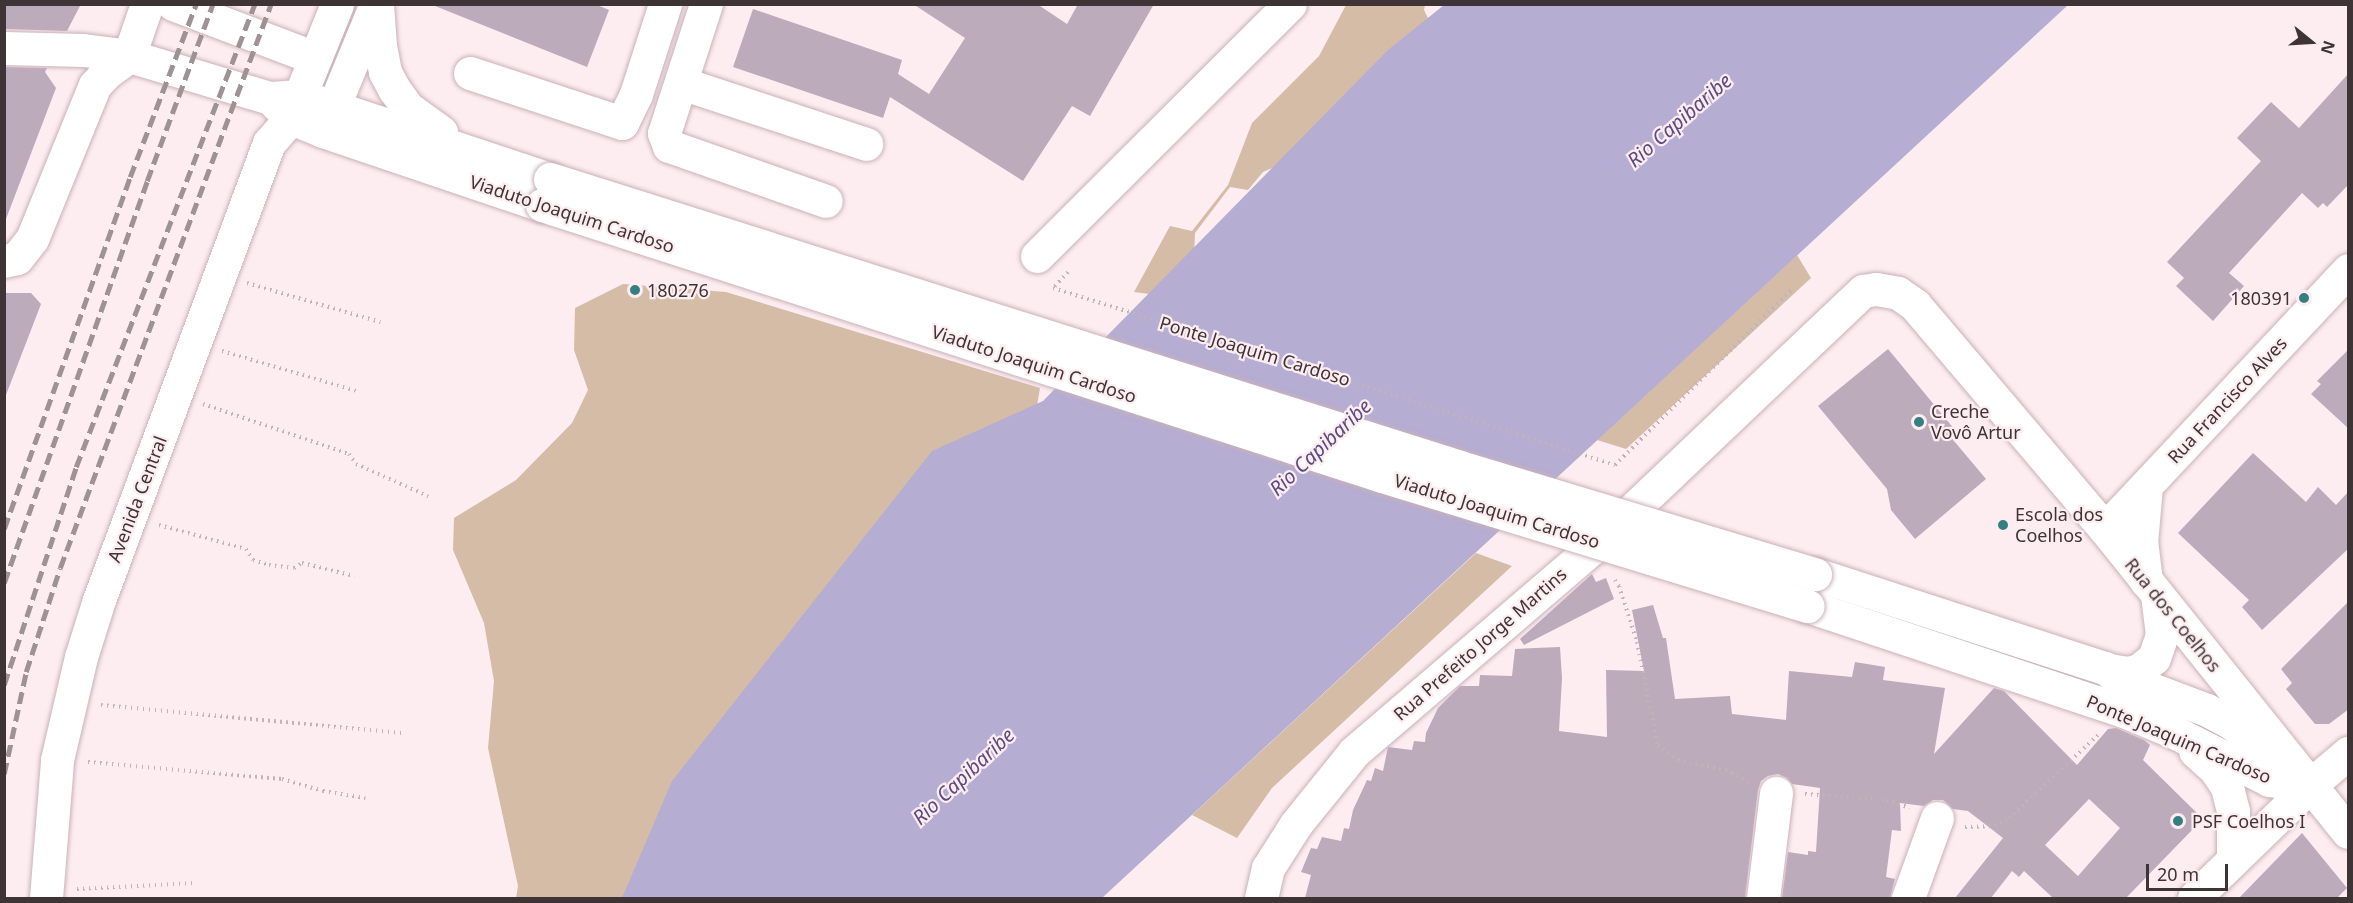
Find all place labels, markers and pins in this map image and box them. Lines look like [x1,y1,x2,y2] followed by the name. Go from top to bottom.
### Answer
[647,279,709,301] place label: 180276
[628,283,642,297] marker: 180276
[2230,287,2292,309] place label: 180391
[2297,291,2311,305] marker: 180391
[1931,401,2021,444] place label: Creche Vovô Artur
[1912,415,1926,429] marker: Creche Vovô Artur
[2015,504,2103,546] place label: Escola dos Coelhos
[1996,518,2010,532] marker: Escola dos Coelhos
[2192,810,2305,832] place label: PSF Coelhos I
[2169,812,2187,830] marker: PSF Coelhos I

